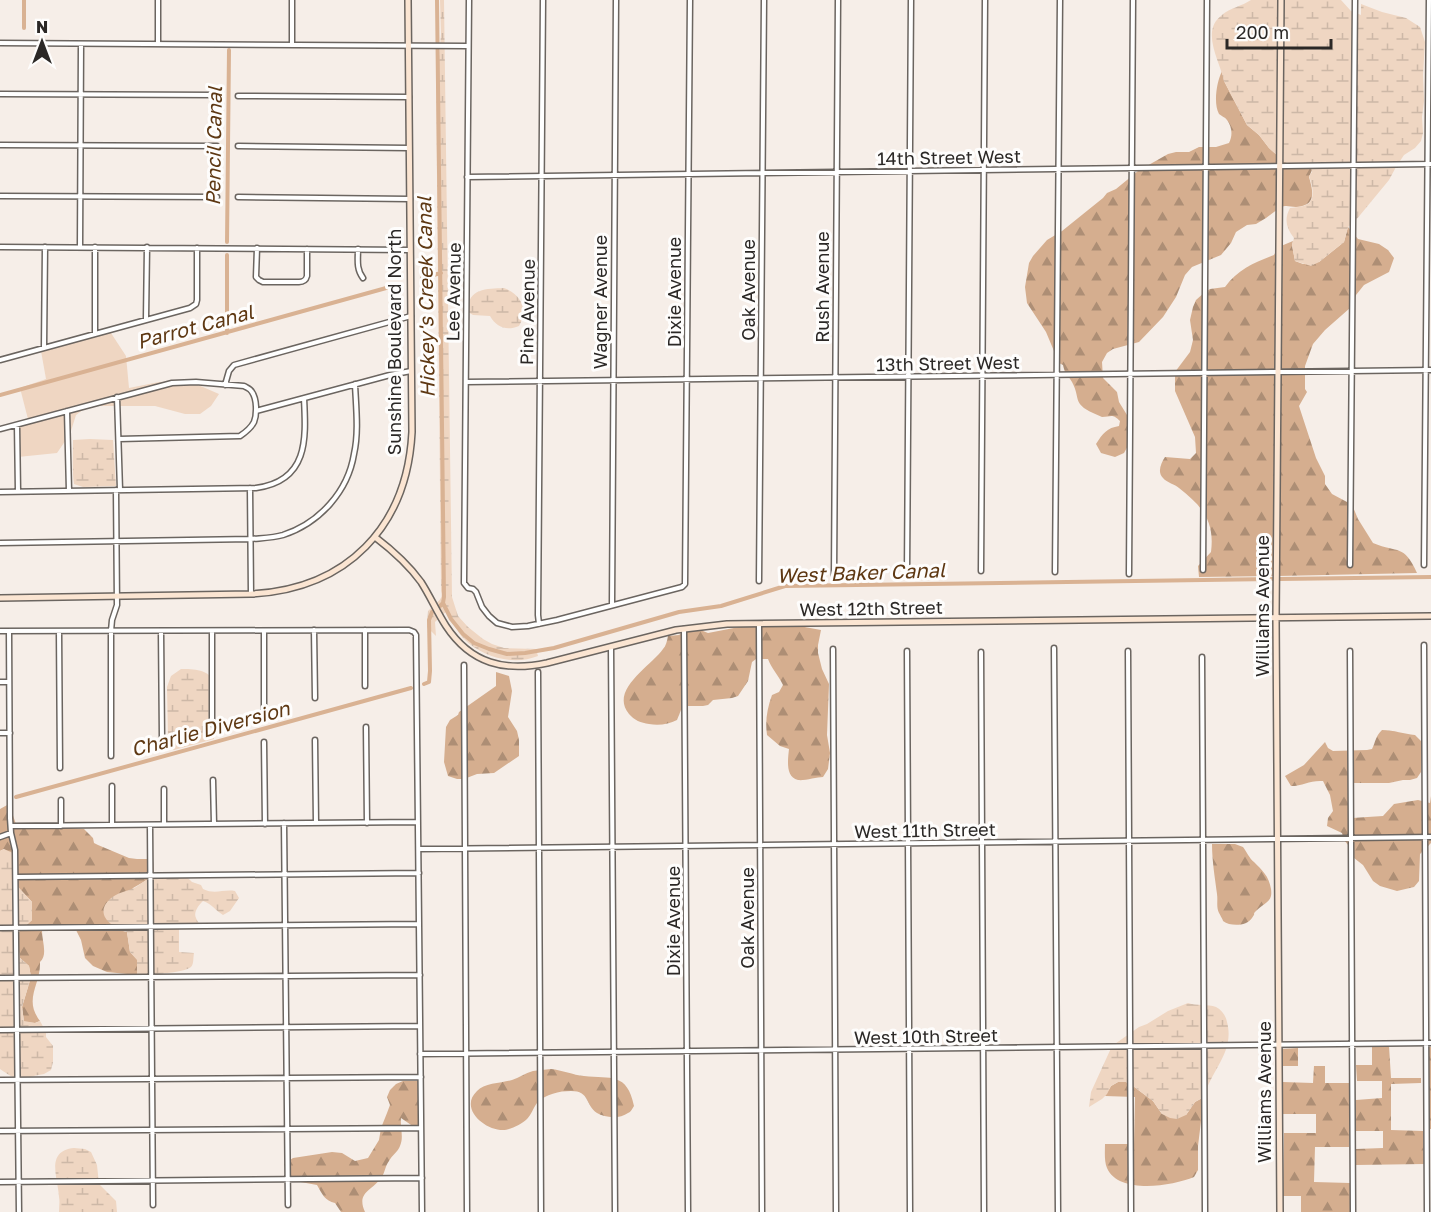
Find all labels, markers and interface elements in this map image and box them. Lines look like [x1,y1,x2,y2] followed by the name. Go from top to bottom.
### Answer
[12,12,72,72] north arrow
[1227,12,1330,50] scale bar
[36,17,48,37] text: N
[1236,21,1289,43] text: 200 m
[200,86,226,206] water label: Pencil Canal
[877,145,1021,169] street label: 14th Street West
[411,196,440,398] water label: Hickey's Creek Canal
[383,229,405,455] street label: Sunshine Boulevard North
[811,231,833,343] street label: Rush Avenue
[589,235,611,369] street label: Wagner Avenue
[663,237,685,347] street label: Dixie Avenue
[737,239,759,341] street label: Oak Avenue
[441,242,465,342] street label: Lee Avenue
[515,259,539,365] street label: Pine Avenue
[134,299,256,353] water label: Parrot Canal
[876,351,1020,375] street label: 13th Street West
[1251,535,1273,677] street label: Williams Avenue
[776,557,946,587] water label: West Baker Canal
[799,596,943,620] street label: West 12th Street
[128,695,293,761] water label: Charlie Diversion
[854,818,996,842] street label: West 11th Street
[662,866,684,976] street label: Dixie Avenue
[736,867,758,969] street label: Oak Avenue
[1253,1021,1275,1163] street label: Williams Avenue
[854,1024,998,1048] street label: West 10th Street

